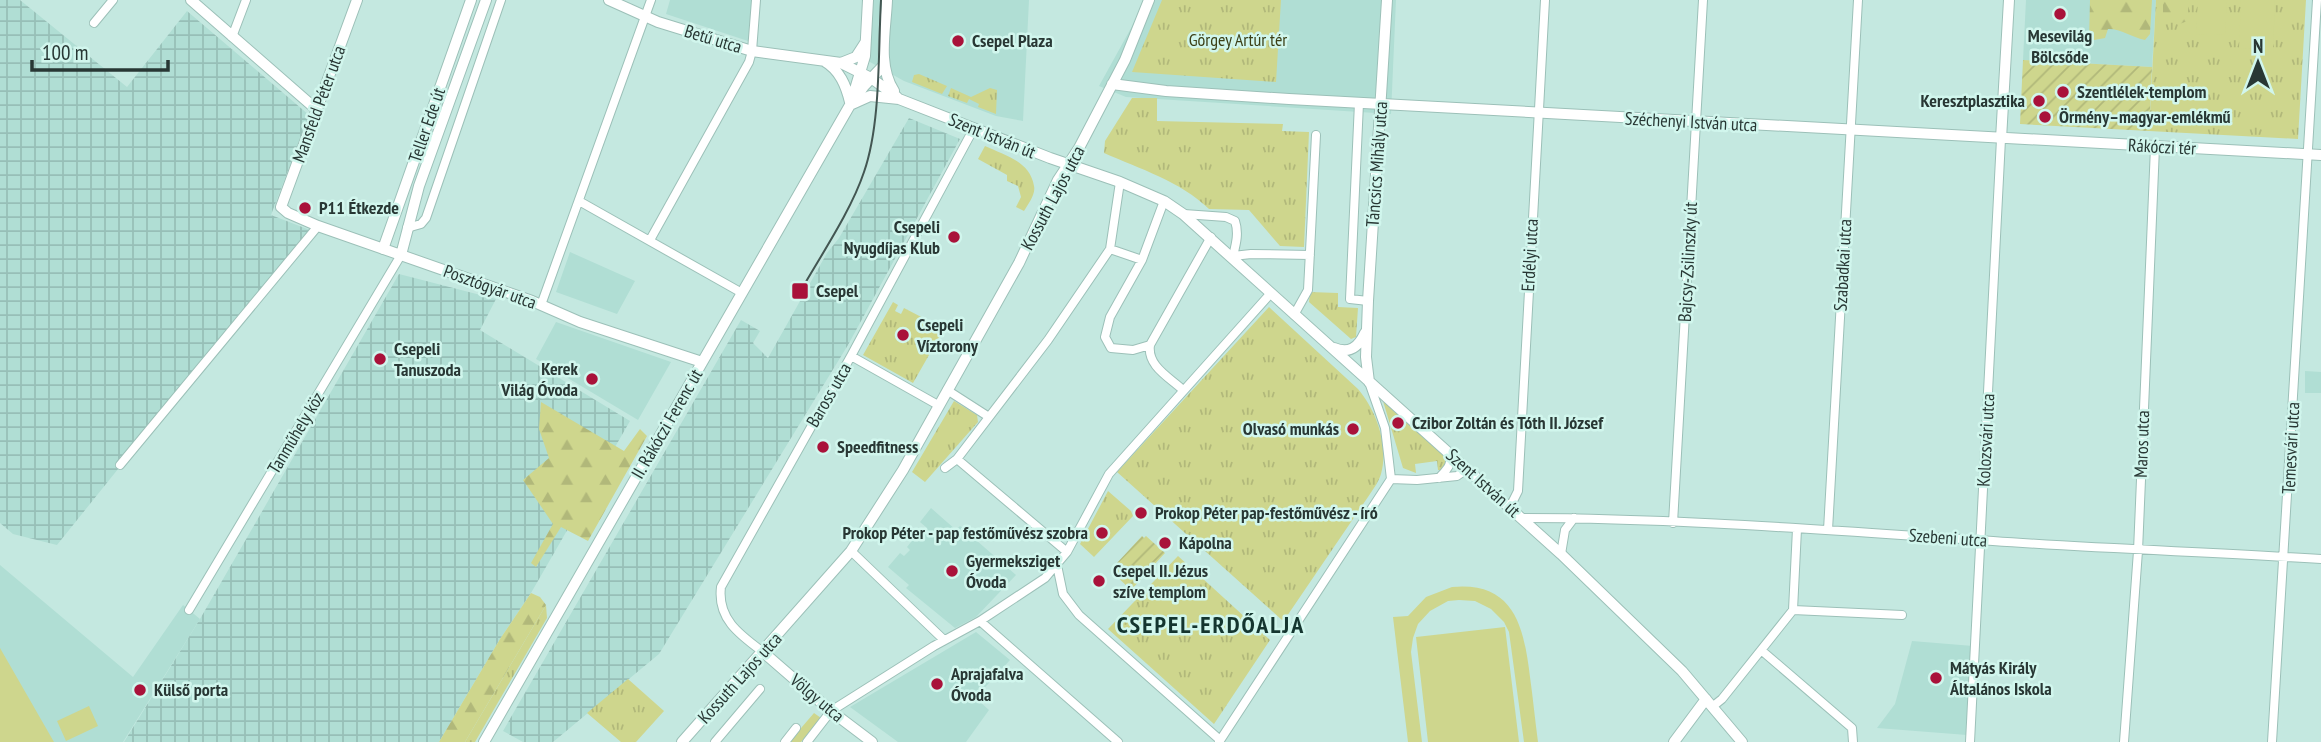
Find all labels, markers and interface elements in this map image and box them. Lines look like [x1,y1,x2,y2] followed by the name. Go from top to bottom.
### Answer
[2052,6,2068,22] marker: Mesevilág Bölcsőde
[682,19,745,58] street label: Betű utca
[2028,24,2092,68] place label: Mesevilág Bölcsőde
[32,28,168,72] scale bar
[1189,28,1287,51] park label: Görgey Artúr tér
[2223,28,2293,98] north arrow
[972,29,1053,52] place label: Csepel Plaza
[950,33,966,49] marker: Csepel Plaza
[2253,34,2263,58] text: N
[42,39,88,66] text: 100 m
[287,42,350,165] street label: Mansfeld Péter utca
[2077,80,2206,103] place label: Szentlélek-templom
[403,84,450,165] street label: Teller Ede út
[2055,84,2071,100] marker: Szentlélek-templom
[1921,89,2025,112] place label: Keresztplasztika
[2031,93,2047,109] marker: Keresztplasztika
[1361,100,1392,227] street label: Táncsics Mihály utca
[2059,105,2231,128] place label: Örmény–magyar-emlékmű
[1624,107,1758,136] street label: Széchenyi István utca
[945,108,1039,163] street label: Szent István út
[2037,109,2053,125] marker: Örmény–magyar-emlékmű
[2127,133,2197,160] street label: Rákóczi tér
[1015,142,1090,254] street label: Kossuth Lajos utca
[319,196,399,219] place label: P11 Étkezde
[297,200,313,216] marker: P11 Étkezde
[1673,201,1702,323] street label: Bajcsy-Zsilinszky út
[844,215,940,259] place label: Csepeli Nyugdíjas Klub
[1516,218,1543,292] street label: Erdélyi utca
[1829,218,1856,312] street label: Szabadkai utca
[946,229,962,245] marker: Csepeli Nyugdíjas Klub
[441,259,540,314] street label: Posztógyár utca
[816,279,859,302] place label: Csepel
[790,281,810,301] marker: Csepel
[916,313,979,357] place label: Csepeli Víztorony
[895,327,911,343] marker: Csepeli Víztorony
[394,337,461,381] place label: Csepeli Tanuszoda
[372,351,388,367] marker: Csepeli Tanuszoda
[500,357,579,401] place label: Kerek Világ Óvoda
[801,358,856,431] street label: Baross utca
[626,365,707,483] street label: II. Rákóczi Ferenc út
[584,371,600,387] marker: Kerek Világ Óvoda
[262,388,329,478] street label: Tanműhely köz
[1972,393,1999,487] street label: Kolozsvári utca
[2277,401,2304,494] street label: Temesvári utca
[2129,410,2154,478] street label: Maros utca
[1412,411,1604,434] place label: Czibor Zoltán és Tóth II. József
[1390,415,1406,431] marker: Czibor Zoltán és Tóth II. József
[1243,417,1339,440] place label: Olvasó munkás
[1345,421,1361,437] marker: Olvasó munkás
[837,435,918,458] place label: Speedfitness
[815,439,831,455] marker: Speedfitness
[1442,443,1525,522] street label: Szent István út
[1155,501,1378,524] place label: Prokop Péter pap-festőművész - író
[1133,505,1149,521] marker: Prokop Péter pap-festőművész - író
[843,521,1088,544] place label: Prokop Péter - pap festőművész szobra
[1908,523,1988,552] street label: Szebeni utca
[1094,525,1110,541] marker: Prokop Péter - pap festőművész szobra
[1179,531,1232,554] place label: Kápolna
[1157,535,1173,551] marker: Kápolna
[966,549,1061,593] place label: Gyermeksziget Óvoda
[1113,559,1208,603] place label: Csepel II. Jézus szíve templom
[944,563,960,579] marker: Gyermeksziget Óvoda
[1091,573,1107,589] marker: Csepel II. Jézus szíve templom
[1117,609,1305,640] district label: CSEPEL-ERDŐALJA
[693,627,787,728] street label: Kossuth Lajos utca
[1949,656,2052,700] place label: Mátyás Király Általános Iskola
[950,662,1024,706] place label: Aprajafalva Óvoda
[785,668,849,727] street label: Völgy utca
[1928,670,1944,686] marker: Mátyás Király Általános Iskola
[929,676,945,692] marker: Aprajafalva Óvoda
[154,678,228,701] place label: Külső porta
[132,682,148,698] marker: Külső porta

